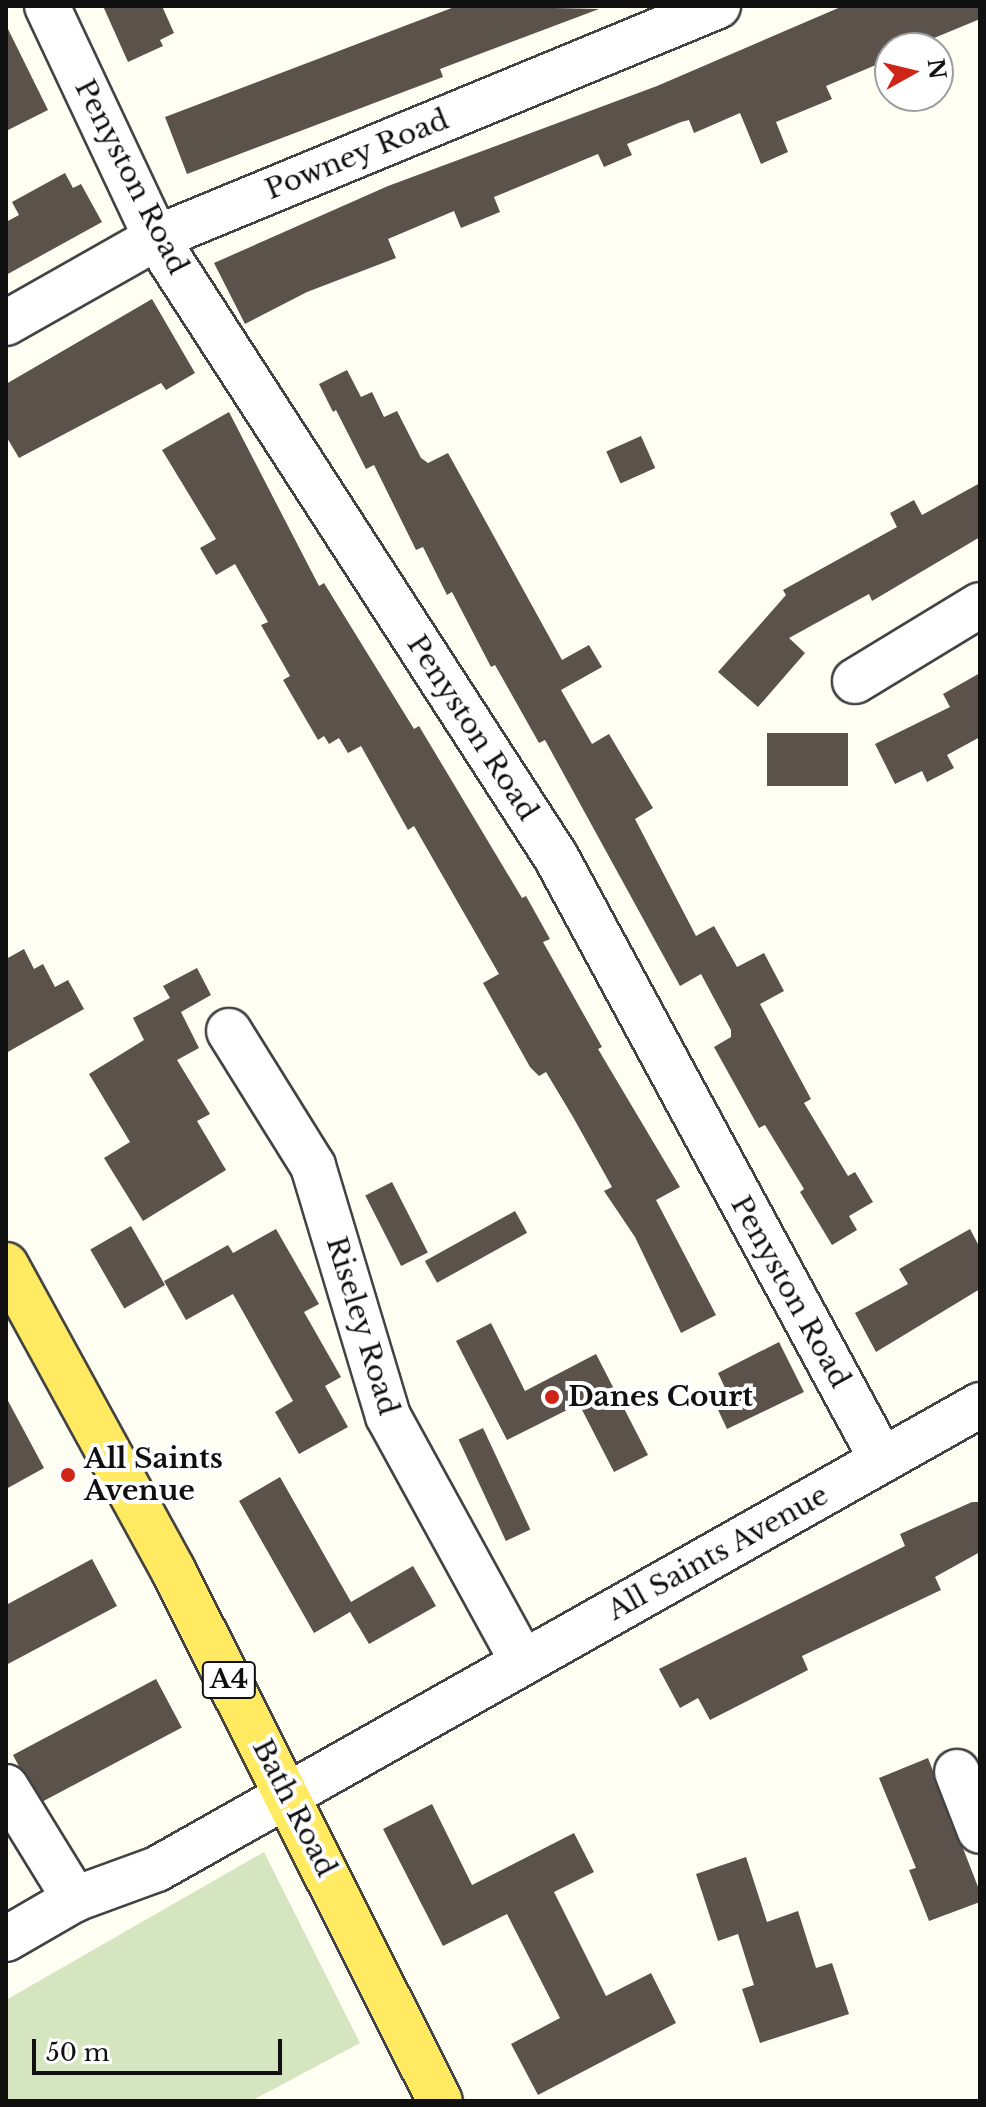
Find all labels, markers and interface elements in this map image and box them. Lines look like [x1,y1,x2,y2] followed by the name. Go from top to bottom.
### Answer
[874,32,954,112] north arrow
[921,57,951,81] text: N
[67,74,195,280] street label: Penyston Road
[260,103,454,207] street label: Powney Road
[400,629,544,827] street label: Penyston Road
[723,1190,857,1394] street label: Penyston Road
[319,1232,405,1420] street label: Riseley Road
[568,1380,753,1414] place label: Danes Court
[543,1388,561,1406] marker: Danes Court
[84,1442,223,1508] place label: All Saints Avenue
[59,1466,77,1484] marker: All Saints Avenue
[601,1478,835,1628] street label: All Saints Avenue
[201,1658,257,1702] road number: A4
[245,1734,343,1882] street label: Bath Road
[36,2023,286,2073] scale bar
[46,2038,109,2067] text: 50 m

